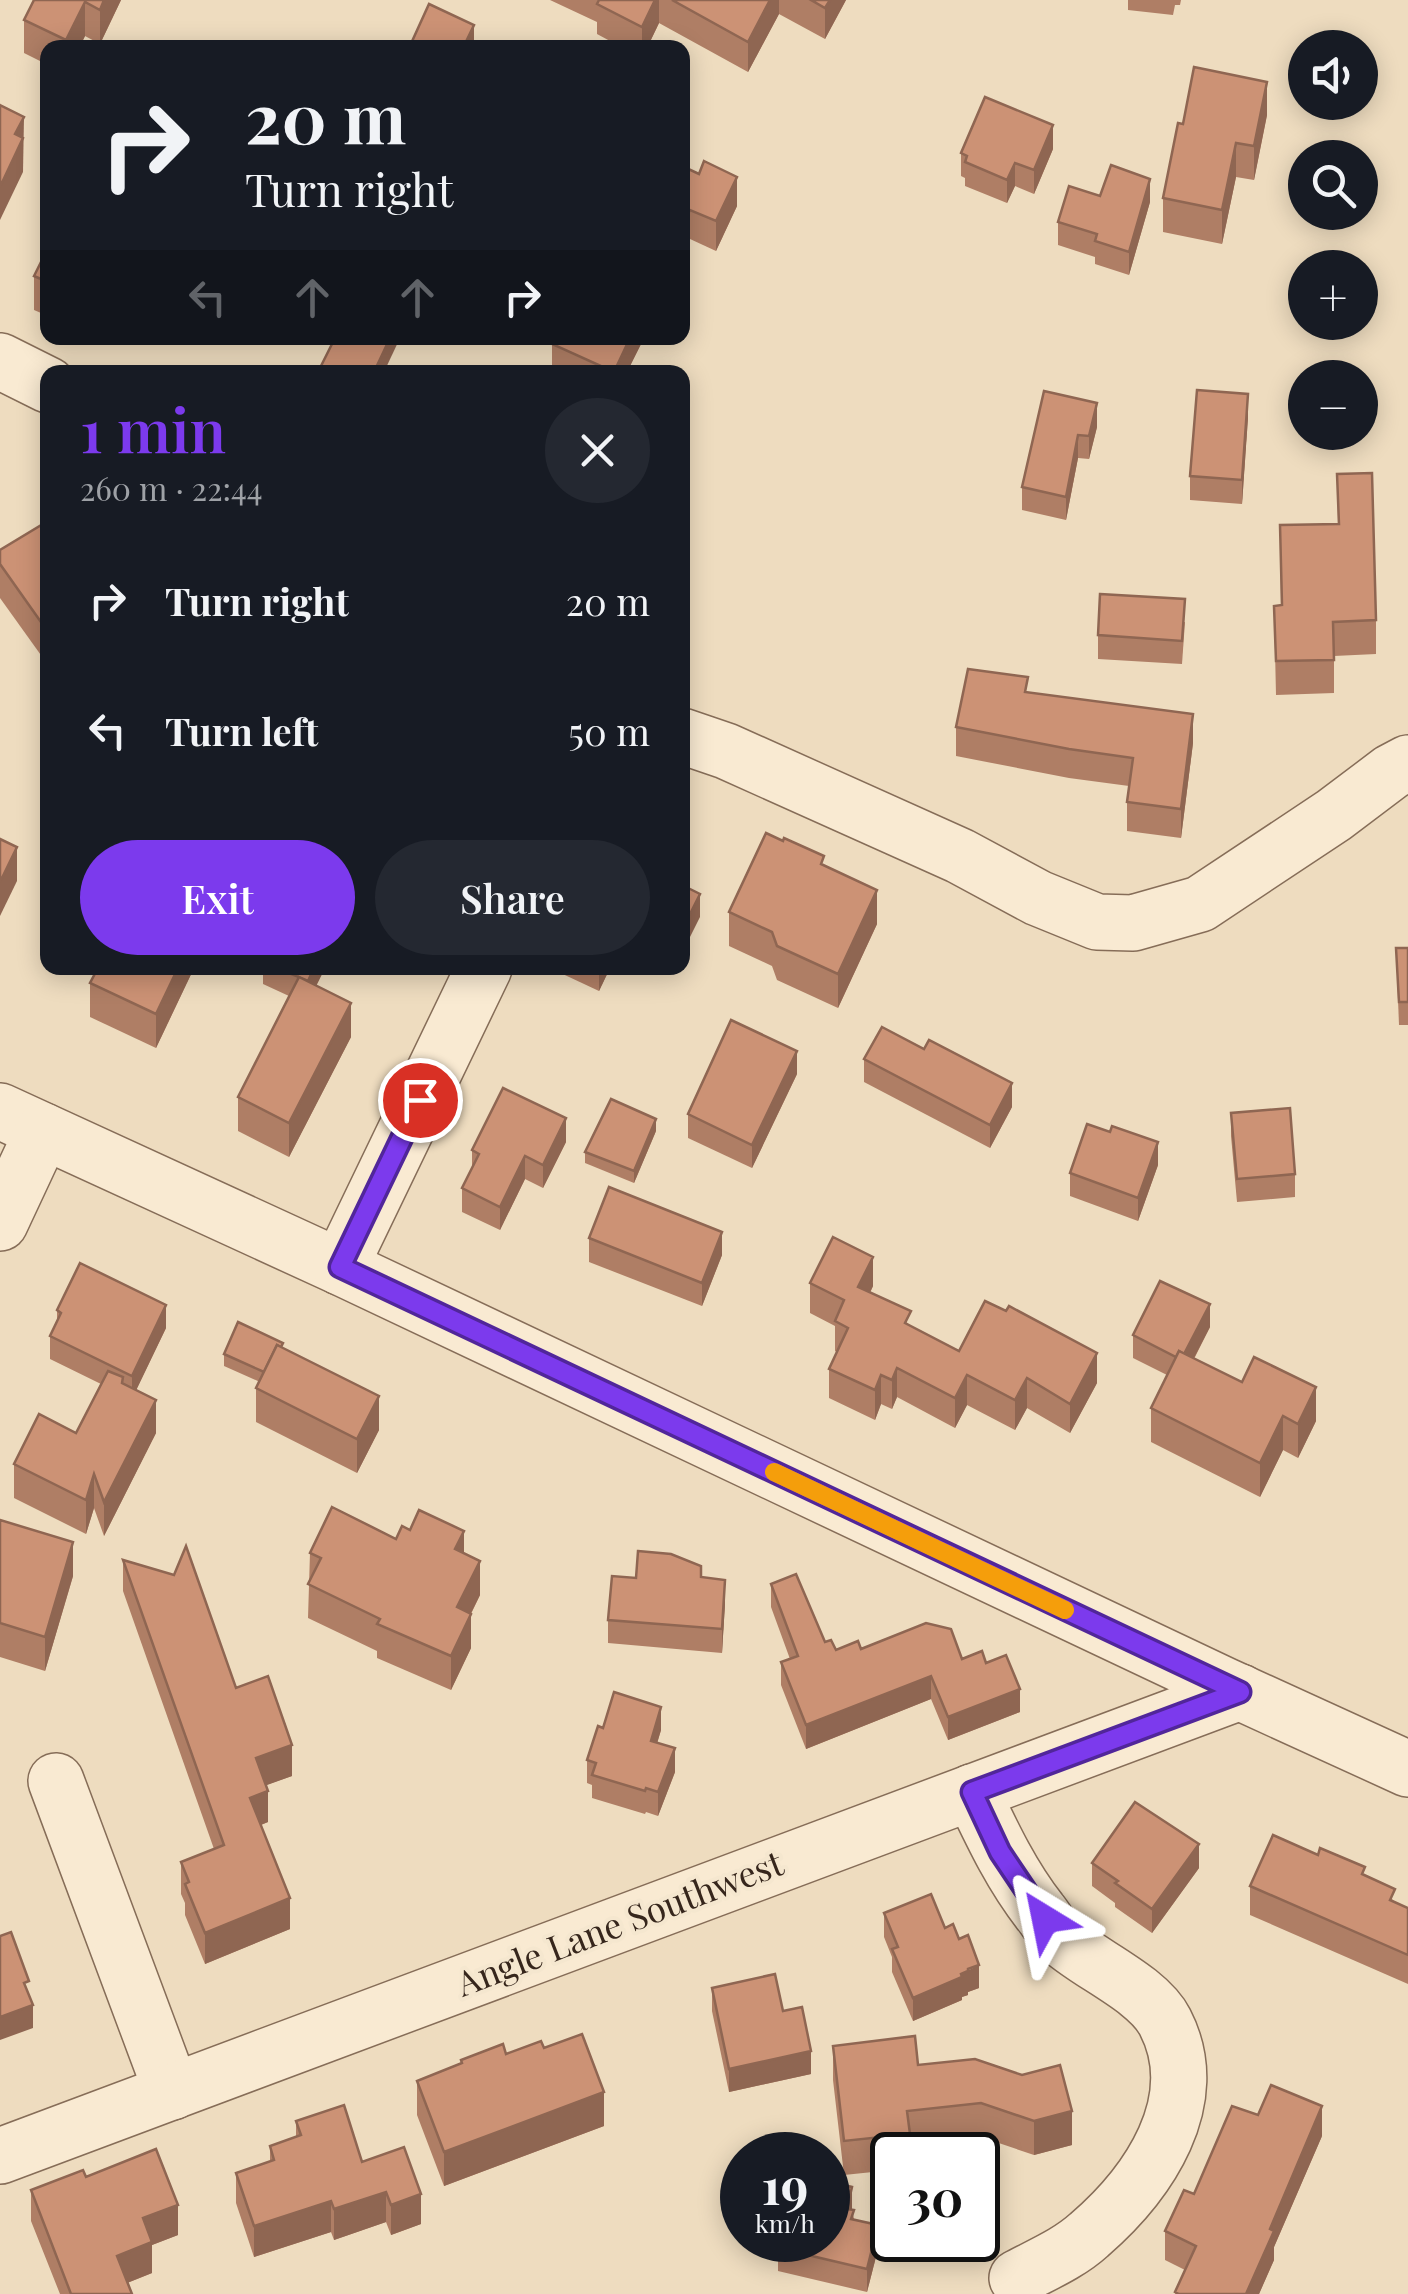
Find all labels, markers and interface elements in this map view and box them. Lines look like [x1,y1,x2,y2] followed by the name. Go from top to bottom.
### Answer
[1288,30,1378,450] map controls
[1288,30,1378,120] button: sound
[245,68,406,162] text: 20 m
[80,80,210,210] icon: right
[1288,140,1378,230] button: search
[245,158,453,218] text: Turn right
[1288,250,1378,340] button: +
[180,270,235,325] icon: left
[285,270,340,325] icon: ahead
[390,270,445,325] icon: ahead
[495,270,550,325] icon: right
[1288,360,1378,450] button: −
[80,388,226,468] text: 1 min
[545,398,650,503] button: close
[80,466,263,509] text: 260 m · 22:44
[80,573,135,628] icon: right
[165,575,349,626] text: Turn right
[566,575,650,626] text: 20 m
[80,703,135,758] icon: left
[165,705,318,756] text: Turn left
[568,705,650,756] text: 50 m
[80,840,355,955] button: Exit
[375,840,650,955] button: Share
[378,1058,463,1143] pin
[393,1073,448,1128] icon: arrive
[448,1838,790,2006] street label: Angle Lane Southwest
[993,1867,1097,1971] position arrow
[870,2132,1000,2262] speed limit sign: 30
[762,2151,808,2218] text: 19
[755,2206,815,2239] text: km/h

